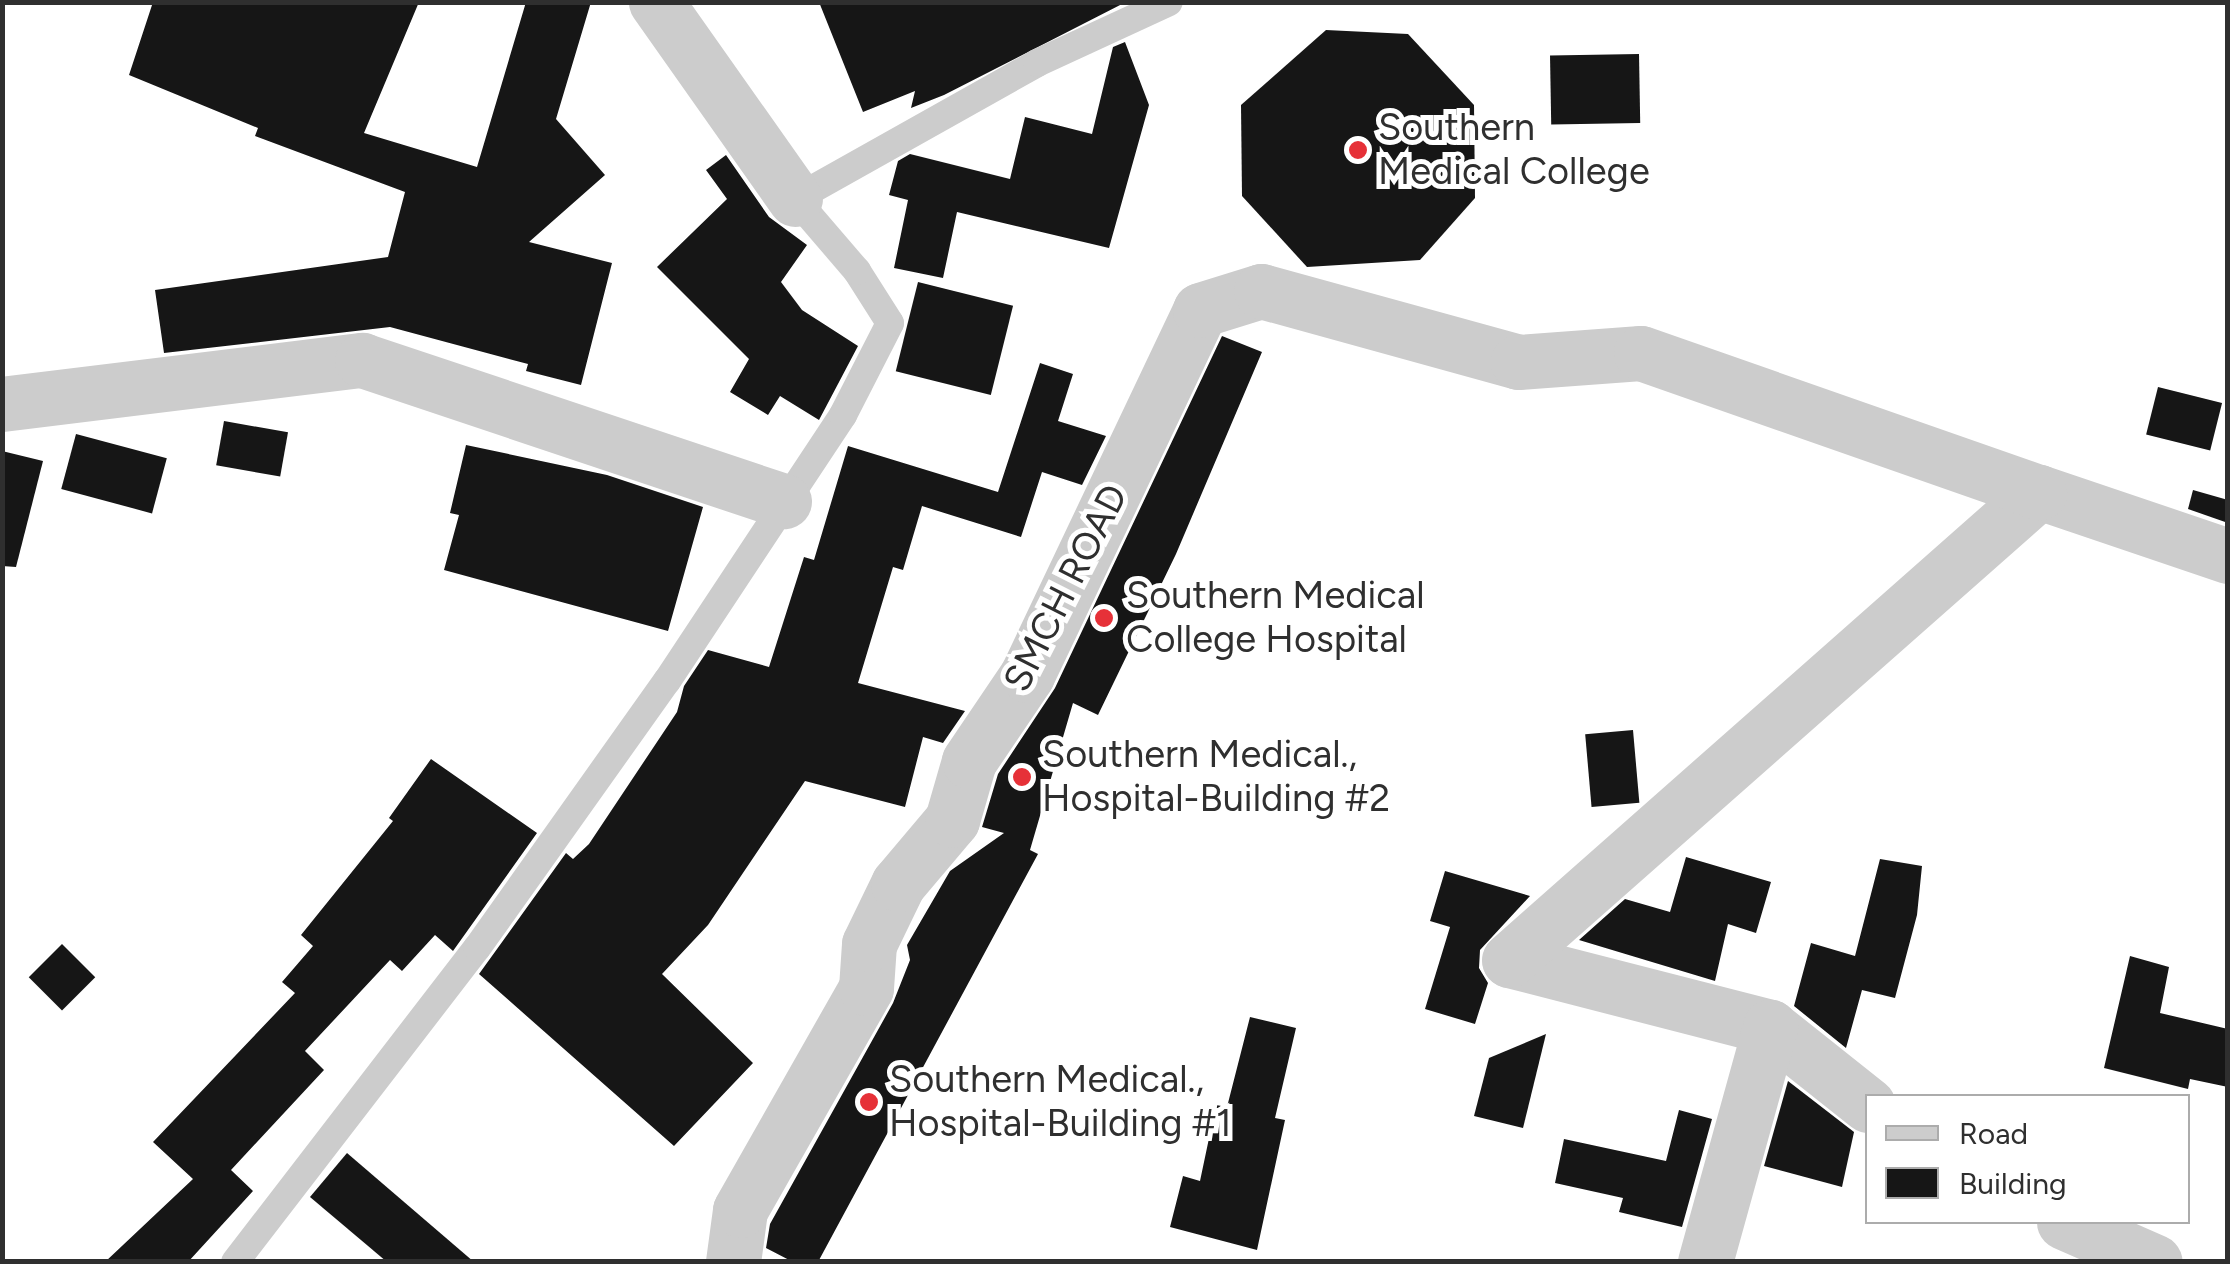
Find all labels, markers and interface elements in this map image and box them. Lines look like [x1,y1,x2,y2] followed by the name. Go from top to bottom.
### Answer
[1378,105,1650,194] place label: Southern Medical College
[1347,139,1369,161] marker: Southern Medical College
[994,477,1138,699] street label: SMCH ROAD
[1126,573,1425,662] place label: Southern Medical College Hospital
[1091,605,1117,631] marker: Southern Medical College Hospital
[1042,732,1390,822] place label: Southern Medical., Hospital-Building #2
[1011,766,1033,788] marker: Southern Medical., Hospital-Building #2
[889,1057,1232,1146] place label: Southern Medical., Hospital-Building #1
[858,1091,880,1113] marker: Southern Medical., Hospital-Building #1
[1865,1094,2190,1224] legend
[1959,1115,2028,1152] text: Road
[1959,1165,2067,1202] text: Building

